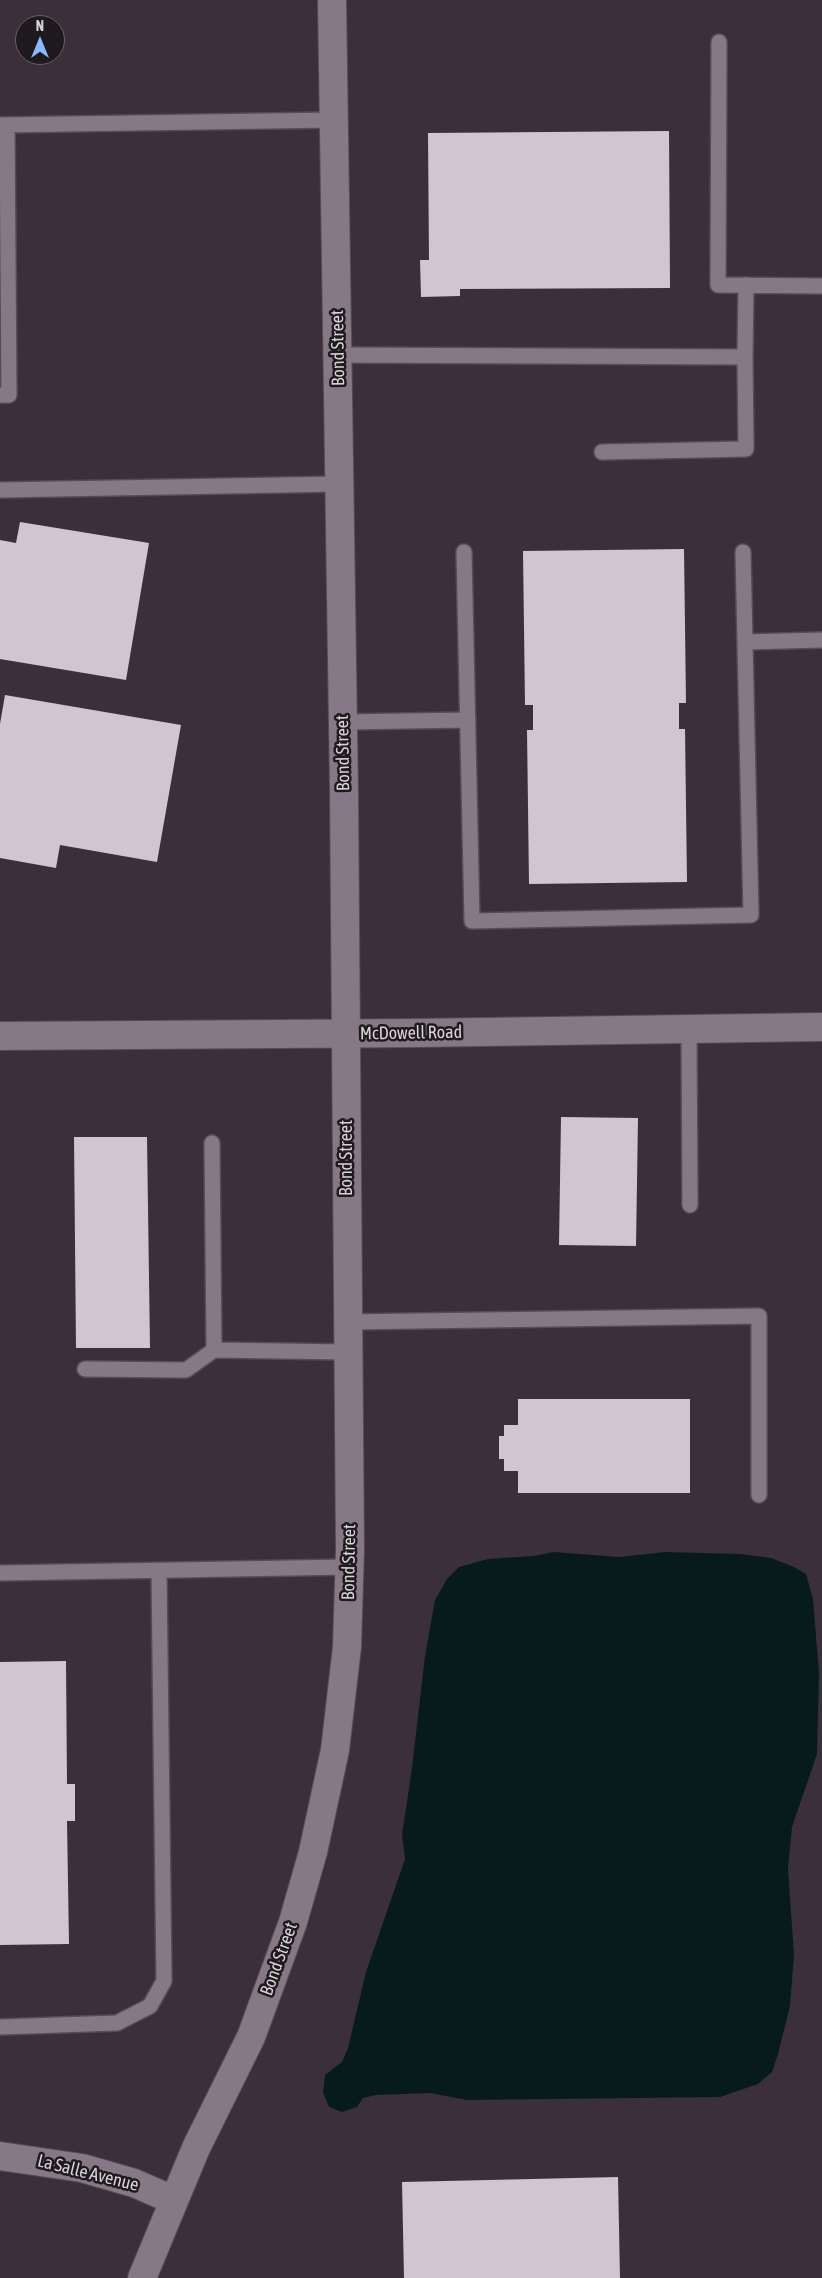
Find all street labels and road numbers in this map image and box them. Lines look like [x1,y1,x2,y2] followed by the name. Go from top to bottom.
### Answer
[327,310,349,386] street label: Bond Street
[332,715,354,791] street label: Bond Street
[360,1021,462,1045] street label: McDowell Road
[335,1120,357,1196] street label: Bond Street
[338,1524,360,1600] street label: Bond Street
[256,1919,302,1999] street label: Bond Street
[35,2150,141,2196] street label: La Salle Avenue

